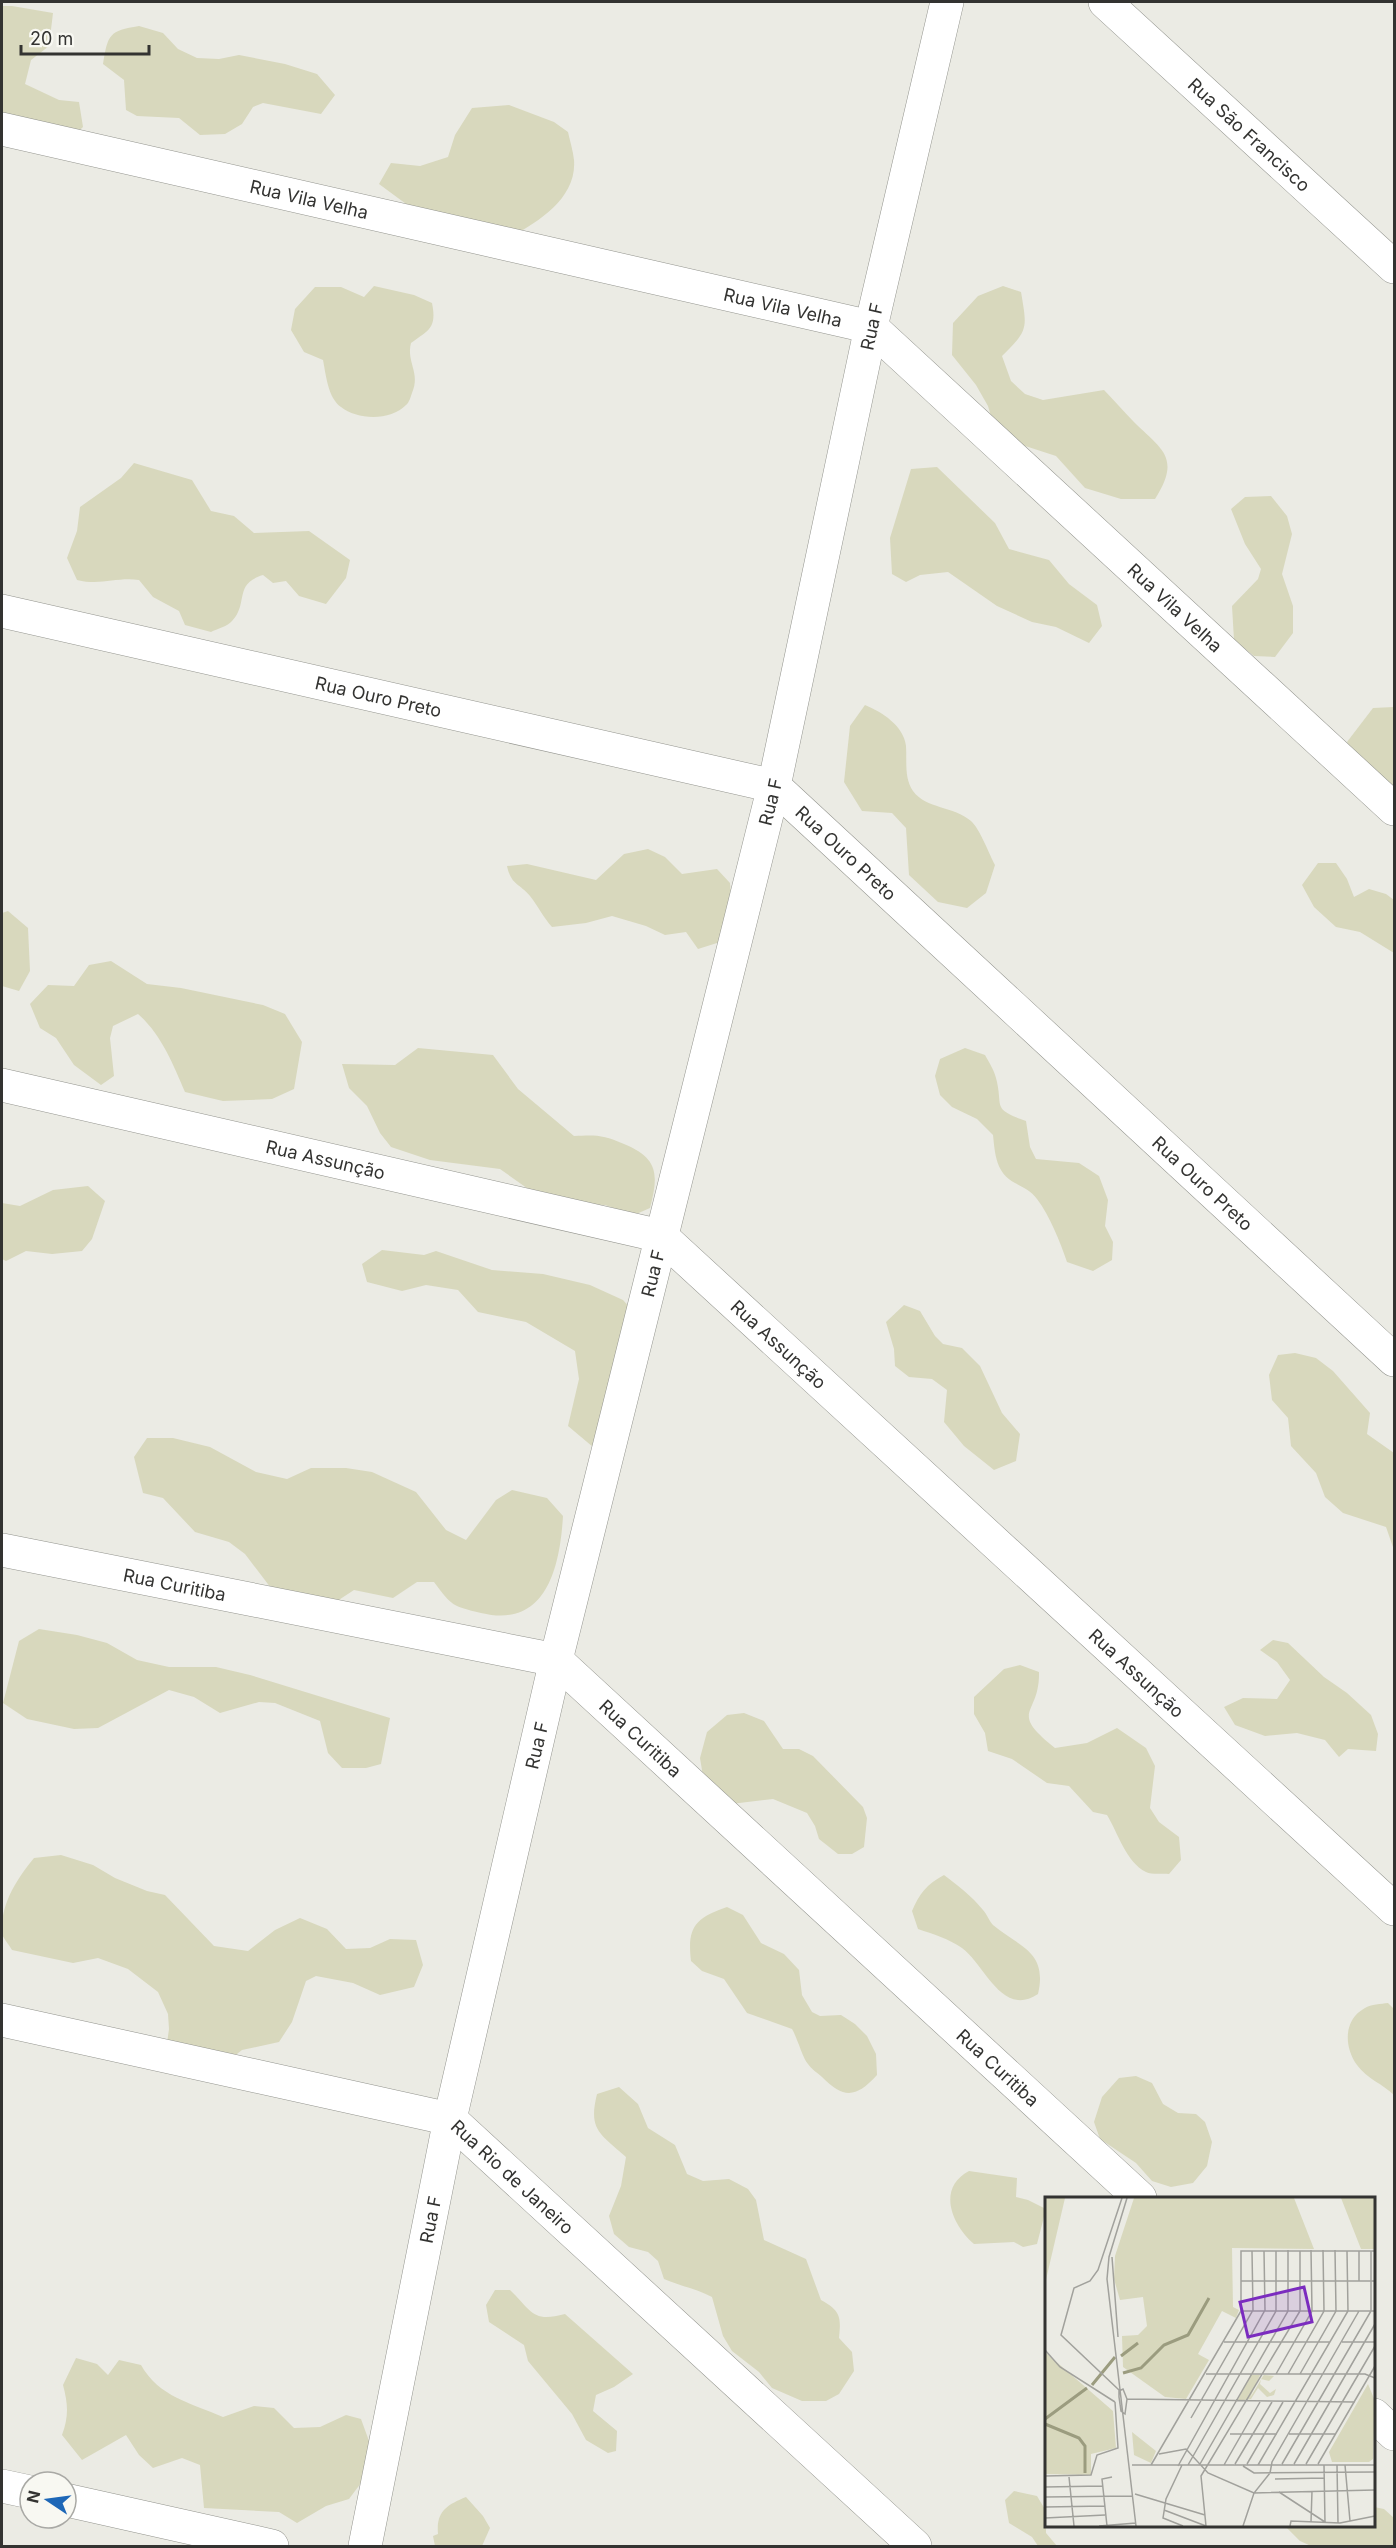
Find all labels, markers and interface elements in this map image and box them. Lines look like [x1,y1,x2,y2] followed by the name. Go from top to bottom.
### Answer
[21,18,148,56] scale bar
[30,28,73,49] text: 20 m
[1184,73,1315,196] street label: Rua São Francisco
[248,175,370,223] street label: Rua Vila Velha
[722,283,844,331] street label: Rua Vila Velha
[856,301,887,352] street label: Rua F
[1124,559,1227,656] street label: Rua Vila Velha
[313,672,444,721] street label: Rua Ouro Preto
[754,776,786,828] street label: Rua F
[792,801,901,904] street label: Rua Ouro Preto
[1148,1131,1257,1235] street label: Rua Ouro Preto
[264,1135,387,1183] street label: Rua Assunção
[636,1247,668,1299] street label: Rua F
[727,1295,831,1393] street label: Rua Assunção
[121,1564,228,1605] street label: Rua Curitiba
[1085,1624,1189,1722] street label: Rua Assunção
[595,1695,686,1781] street label: Rua Curitiba
[521,1719,552,1771] street label: Rua F
[953,2024,1044,2110] street label: Rua Curitiba
[447,2115,578,2238] street label: Rua Rio de Janeiro
[415,2194,445,2245] street label: Rua F
[1045,2197,1375,2527] inset map
[18,2470,78,2530] north arrow
[22,2488,45,2505] text: N

